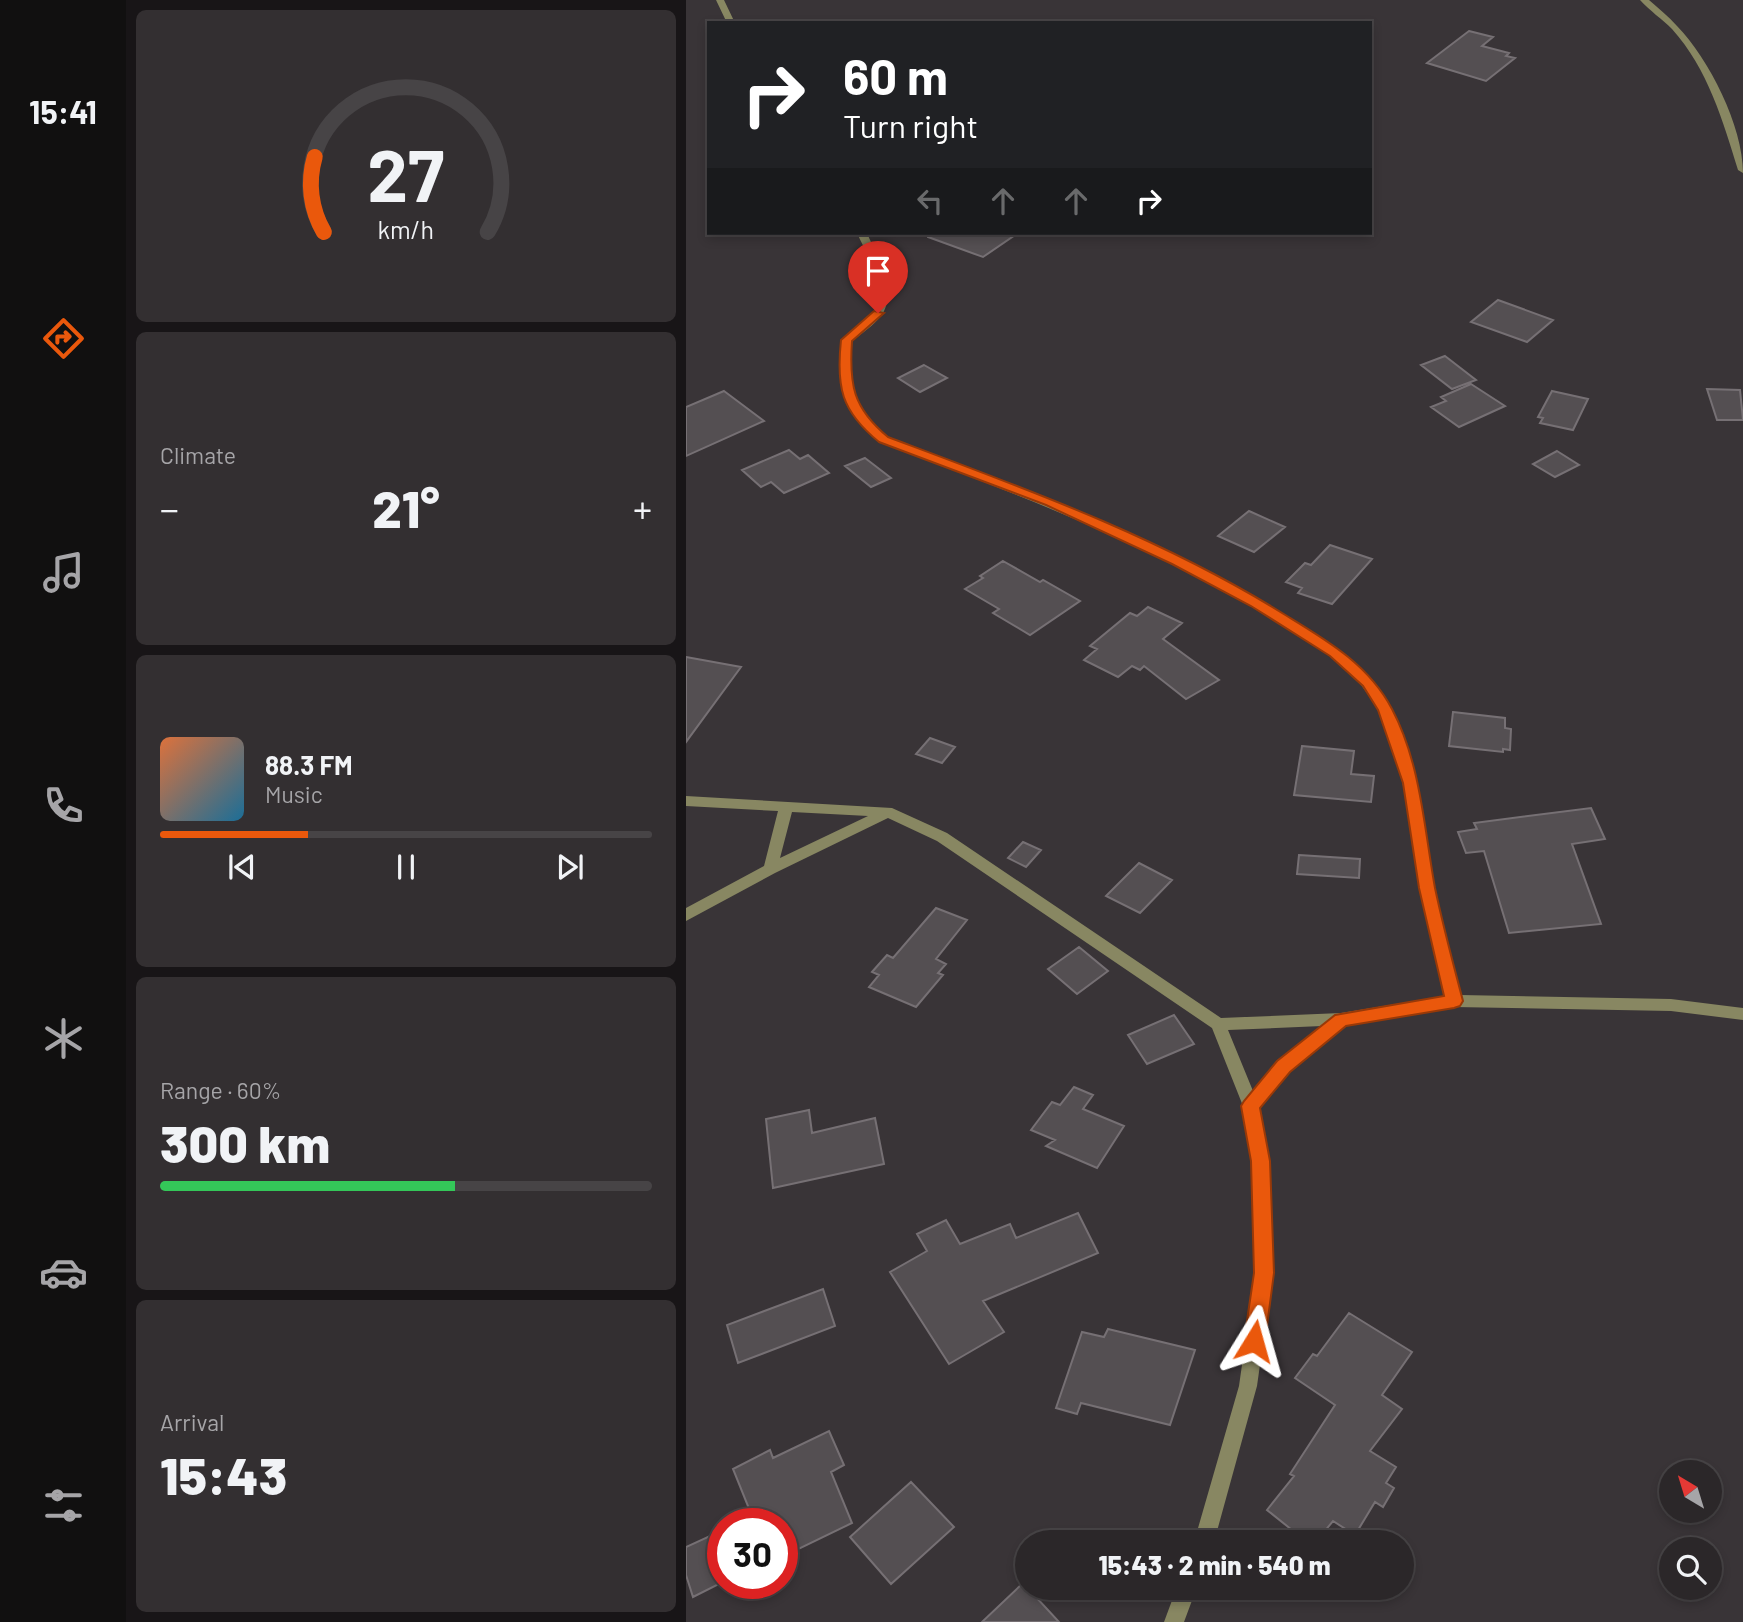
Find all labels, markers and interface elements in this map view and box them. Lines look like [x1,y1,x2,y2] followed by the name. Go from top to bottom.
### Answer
[843,46,948,105] text: 60 m
[728,49,819,140] icon: right
[29,92,97,130] text: 15:41
[843,106,978,144] text: Turn right
[368,130,444,218] text: 27
[911,182,949,220] icon: left
[984,182,1022,220] icon: ahead
[1057,182,1095,220] icon: ahead
[1130,182,1168,220] icon: right
[378,214,434,244] text: km/h
[848,241,908,313] pin
[859,252,897,290] icon: arrive
[39,314,88,363] icon: directions
[160,441,236,469] text: Climate
[372,476,440,538] text: 21°
[160,485,179,531] text: −
[633,485,652,531] text: +
[39,548,88,597] icon: music
[265,749,353,780] text: 88.3 FM
[265,780,323,808] text: Music
[39,781,88,830] icon: phone
[223,848,261,886] icon: previous
[387,848,425,886] icon: pause
[551,848,589,886] icon: next
[39,1014,88,1063] icon: climate
[160,1076,281,1104] text: Range · 60%
[160,1111,330,1173] text: 300 km
[39,1248,88,1297] icon: car
[1217,1304,1291,1378] position arrow
[160,1408,224,1436] text: Arrival
[160,1443,287,1505] text: 15:43
[1659,1460,1722,1522] north arrow
[1659,1460,1722,1600] map controls
[39,1481,88,1530] icon: filters
[707,1508,798,1599] speed limit sign: 30
[1659,1537,1722,1600] button: search
[1098,1549,1331,1580] text: 15:43 · 2 min · 540 m

